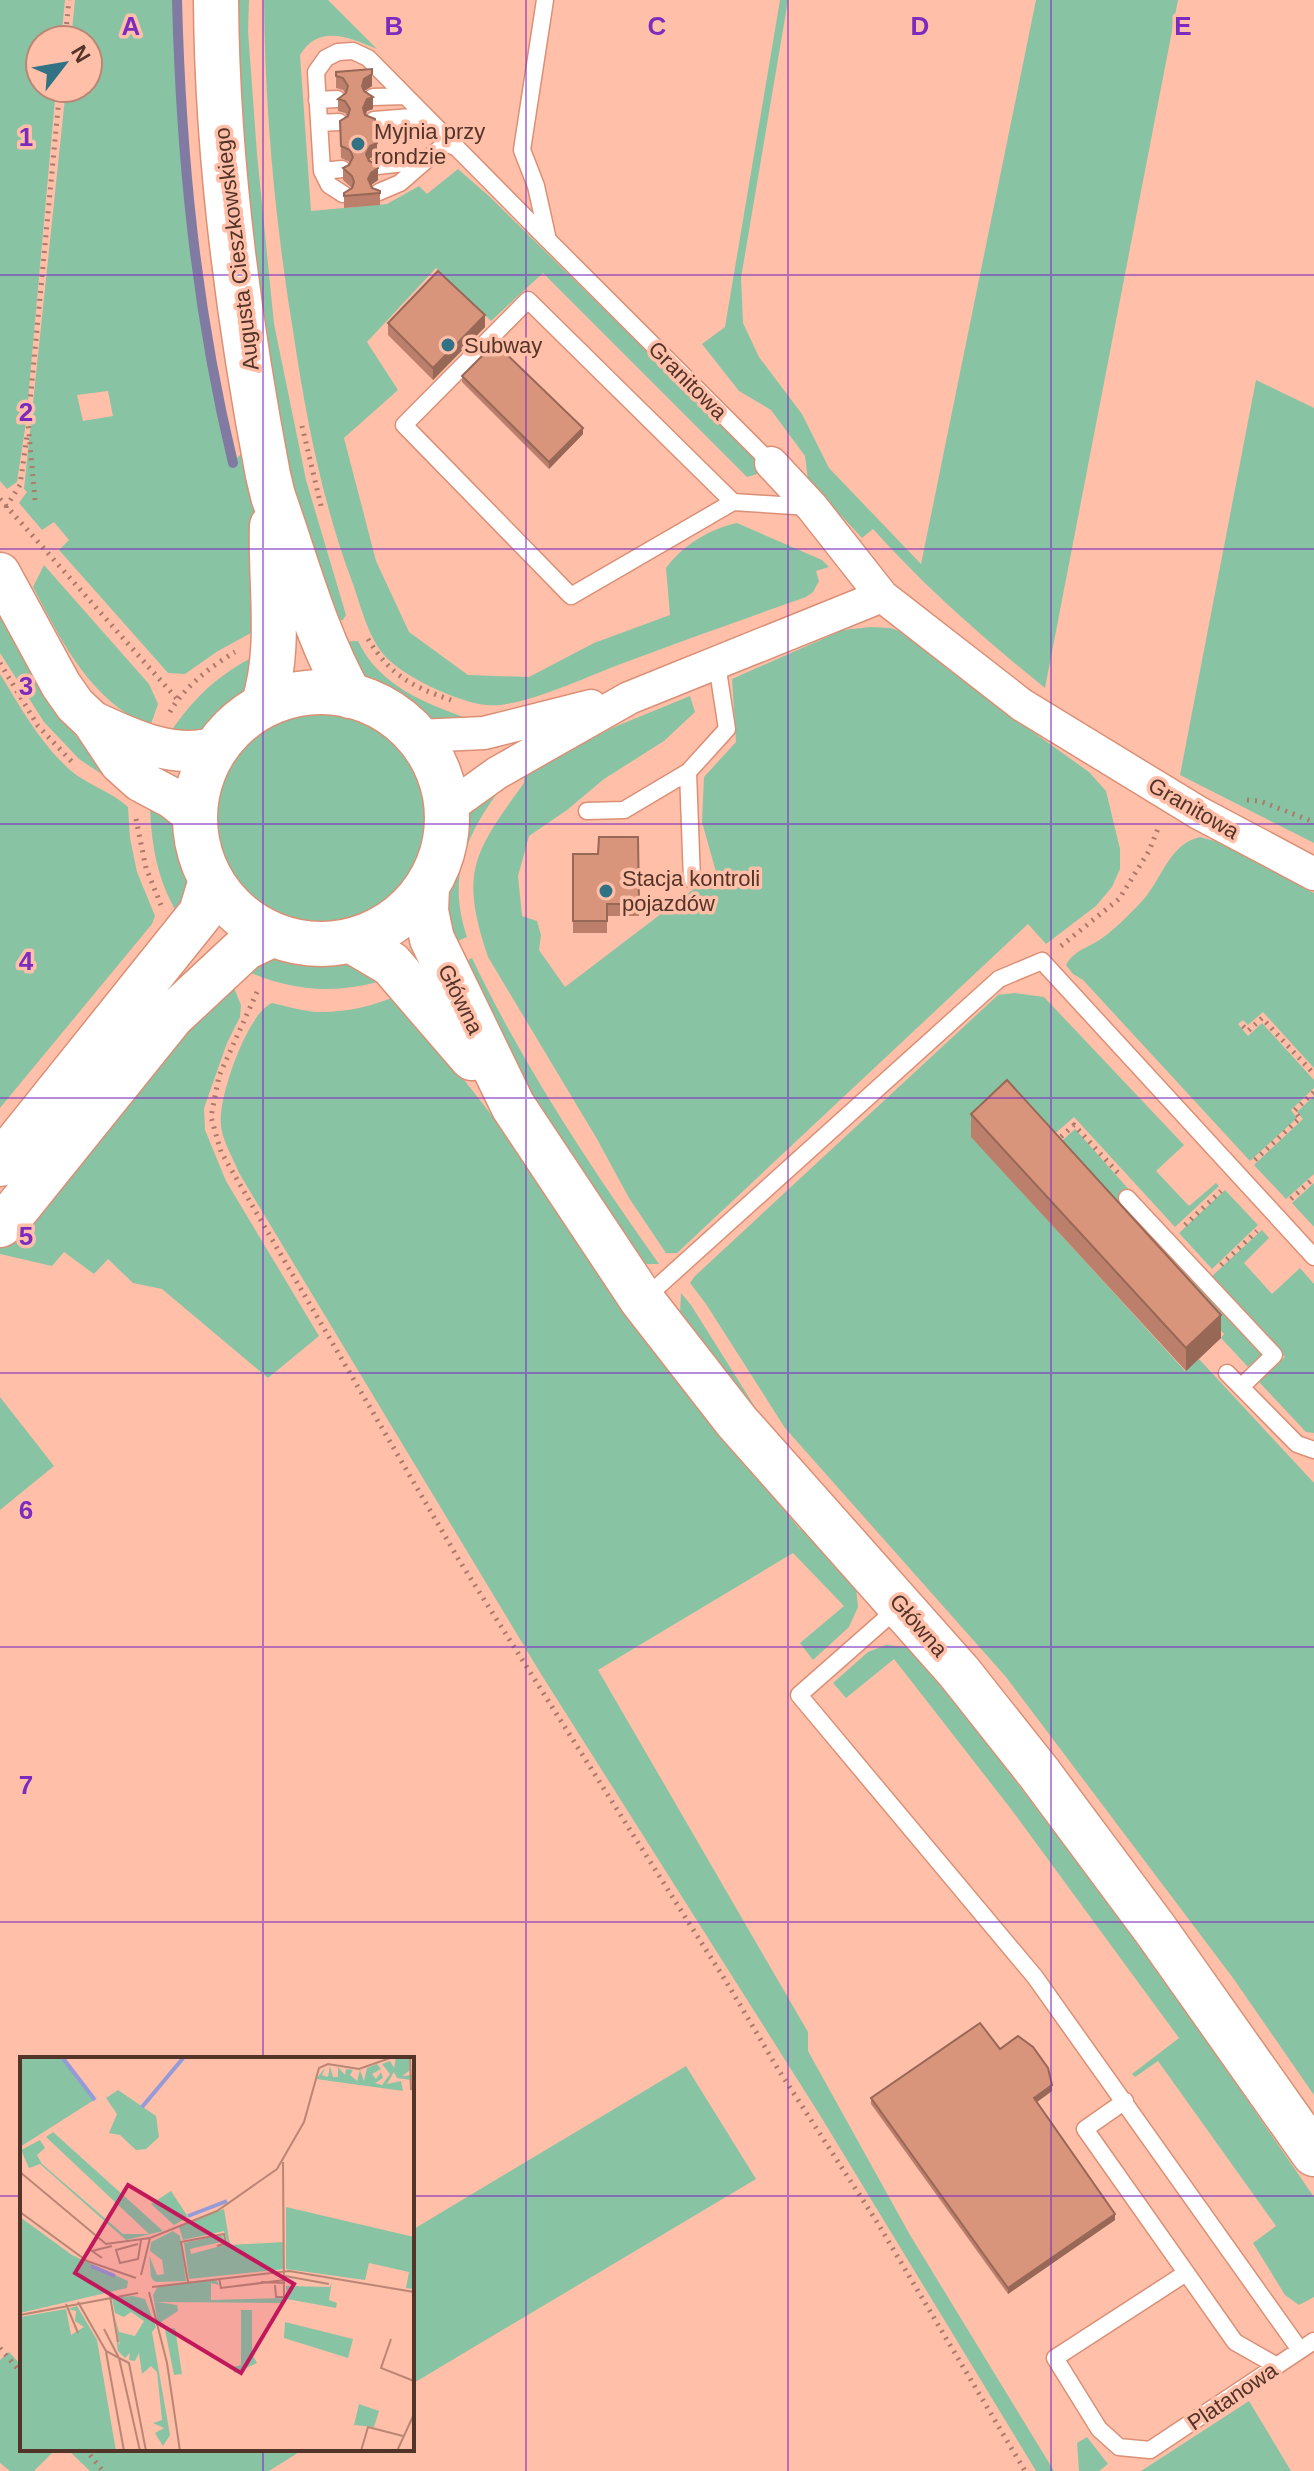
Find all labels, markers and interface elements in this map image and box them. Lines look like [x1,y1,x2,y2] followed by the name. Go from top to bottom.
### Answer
[122,11,141,41] text: A
[385,11,403,41] text: B
[648,11,667,41] text: C
[911,11,929,41] text: D
[1174,11,1192,41] text: E
[24,24,104,104] north arrow
[66,41,96,67] text: N
[374,119,485,169] place label: Myjnia przy rondzie
[19,122,33,152] text: 1
[209,126,264,372] street label: Augusta Cieszkowskiego
[349,135,367,153] marker: Myjnia przy rondzie
[464,333,542,358] place label: Subway
[439,336,457,354] marker: Subway
[643,336,732,425] street label: Granitowa
[19,397,33,427] text: 2
[19,671,33,701] text: 3
[1144,773,1244,845] street label: Granitowa
[622,866,760,916] place label: Stacja kontroli pojazdów
[597,882,615,900] marker: Stacja kontroli pojazdów
[19,946,34,976] text: 4
[433,960,488,1039] street label: Główna
[19,1221,33,1251] text: 5
[19,1495,33,1525] text: 6
[885,1589,953,1662] street label: Główna
[19,1770,33,1800] text: 7
[20,2057,414,2451] inset map
[1183,2357,1282,2436] street label: Platanowa

